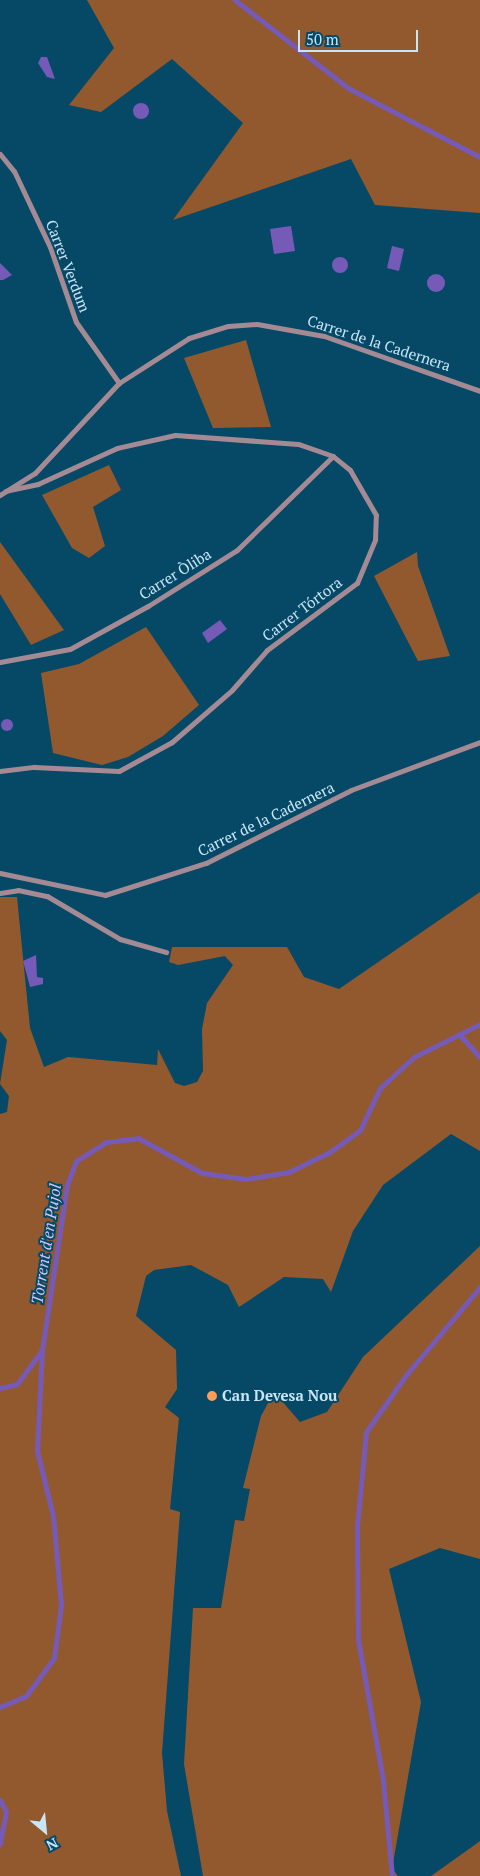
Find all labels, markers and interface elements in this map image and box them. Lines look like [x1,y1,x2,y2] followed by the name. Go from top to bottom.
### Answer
[300,20,420,52] scale bar
[306,29,339,49] text: 50 m
[42,217,94,315] street label: Carrer Verdum
[305,311,453,375] street label: Carrer de la Cadernera
[136,545,214,603] street label: Carrer Òliba
[259,573,345,645] street label: Carrer Tórtora
[195,778,337,860] street label: Carrer de la Cadernera
[27,1182,65,1306] water label: Torrent d'en Pujol
[222,1387,337,1405] place label: Can Devesa Nou
[206,1390,218,1402] marker: Can Devesa Nou
[20,1806,70,1856] north arrow
[43,1834,61,1856] text: N

